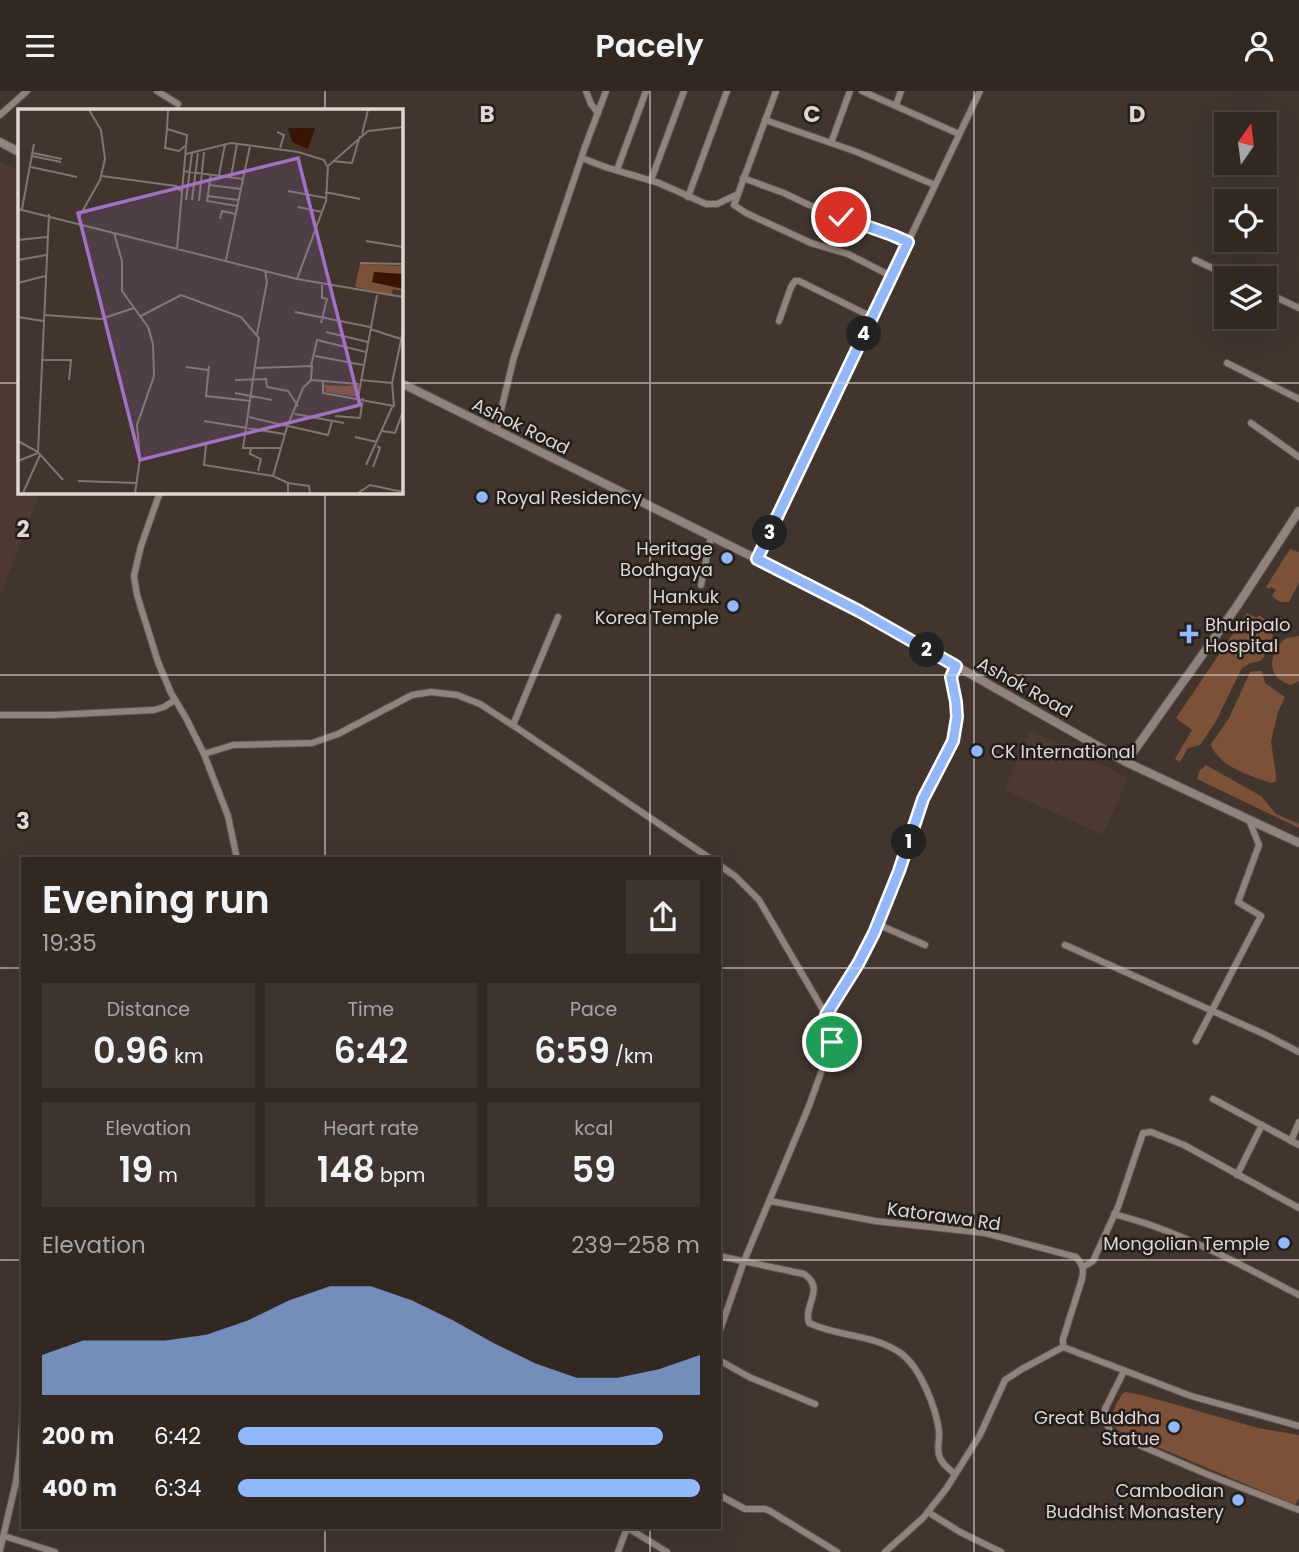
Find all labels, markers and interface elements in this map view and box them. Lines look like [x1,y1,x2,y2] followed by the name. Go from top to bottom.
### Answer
[595,23,704,68] text: Pacely
[21,27,59,65] icon: menu
[1240,27,1278,65] icon: person
[479,98,495,130] text: B
[803,98,821,130] text: C
[1129,98,1145,130] text: D
[18,109,402,493] inset map
[1214,112,1278,175] north arrow
[1214,112,1277,329] map controls
[811,187,871,247] pin
[1214,189,1277,252] button: locate
[822,198,860,236] icon: check
[1214,266,1277,329] button: layers
[846,317,882,351] pin: 4
[857,320,870,347] text: 4
[468,392,574,460] street label: Ashok Road
[496,485,642,510] place label: Royal Residency
[474,489,490,505] marker: Royal Residency
[16,513,30,545] text: 2
[752,515,788,551] pin: 3
[764,519,775,546] text: 3
[620,536,713,582] place label: Heritage Bodhgaya
[719,550,735,566] marker: Heritage Bodhgaya
[595,584,720,630] place label: Hankuk Korea Temple
[725,598,741,614] marker: Hankuk Korea Temple
[1205,612,1291,658] place label: Bhuripalo Hospital
[1179,624,1199,644] marker: Bhuripalo Hospital
[909,633,944,667] pin: 2
[921,636,932,663] text: 2
[973,651,1077,723] street label: Ashok Road
[991,739,1135,764] place label: CK International
[969,743,985,759] marker: CK International
[16,805,30,837] text: 3
[892,825,926,859] pin: 1
[905,828,912,855] text: 1
[42,873,270,926] text: Evening run
[626,880,700,954] button: share
[42,927,97,959] text: 19:35
[107,996,190,1023] text: Distance
[348,996,394,1023] text: Time
[570,996,617,1023] text: Pace
[802,1012,862,1072] pin
[813,1023,851,1061] icon: arrive
[93,1026,169,1075] text: 0.96
[334,1026,408,1075] text: 6:42
[534,1026,610,1075] text: 6:59
[169,1043,204,1070] text: km
[610,1043,653,1070] text: /km
[106,1115,191,1142] text: Elevation
[323,1115,419,1142] text: Heart rate
[574,1115,613,1142] text: kcal
[119,1145,153,1194] text: 19
[317,1145,375,1194] text: 148
[571,1145,616,1194] text: 59
[153,1162,178,1189] text: m
[375,1162,425,1189] text: bpm
[885,1196,1003,1236] street label: Katorawa Rd
[42,1229,146,1261] text: Elevation
[571,1229,700,1261] text: 239–258 m
[1103,1231,1270,1256] place label: Mongolian Temple
[1276,1235,1292,1251] marker: Mongolian Temple
[1034,1405,1160,1451] place label: Great Buddha Statue
[1166,1419,1182,1435] marker: Great Buddha Statue
[42,1420,114,1452] text: 200 m
[154,1420,201,1452] text: 6:42
[42,1472,117,1504] text: 400 m
[154,1472,202,1504] text: 6:34
[1046,1478,1224,1524] place label: Cambodian Buddhist Monastery
[1230,1492,1246,1508] marker: Cambodian Buddhist Monastery

